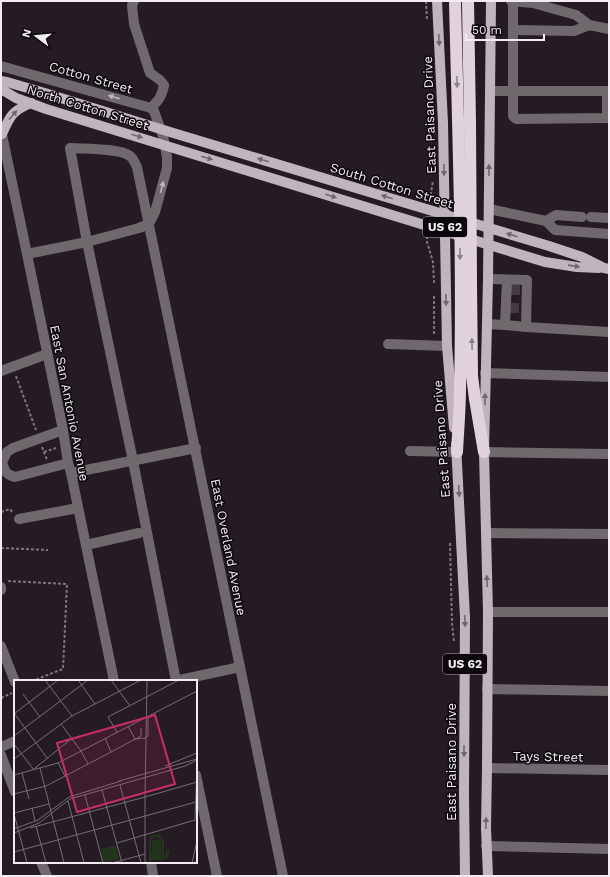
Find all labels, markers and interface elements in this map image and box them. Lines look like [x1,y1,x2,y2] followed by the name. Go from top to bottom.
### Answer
[16,16,56,56] north arrow
[466,16,544,42] scale bar
[472,23,502,37] text: 50 m
[19,28,34,39] text: N
[436,34,442,47] one-way arrow
[420,56,439,174] street label: East Paisano Drive
[47,58,135,97] street label: Cotton Street
[454,76,460,89] one-way arrow
[25,82,151,133] street label: North Cotton Street
[107,94,119,100] one-way arrow
[8,110,17,120] one-way arrow
[131,133,143,139] one-way arrow
[201,155,213,161] one-way arrow
[256,157,268,163] one-way arrow
[328,160,456,212] street label: South Cotton Street
[486,163,492,176] one-way arrow
[441,164,447,177] one-way arrow
[159,181,165,193] one-way arrow
[325,193,337,199] one-way arrow
[381,194,393,200] one-way arrow
[423,217,467,237] road number: US 62
[505,232,517,238] one-way arrow
[457,248,463,261] one-way arrow
[568,263,580,270] one-way arrow
[443,294,449,307] one-way arrow
[47,324,92,483] street label: East San Antonio Avenue
[469,337,475,350] one-way arrow
[430,380,453,498] street label: East Paisano Drive
[482,392,488,405] one-way arrow
[208,477,249,617] street label: East Overland Avenue
[455,485,462,497] one-way arrow
[484,574,490,587] one-way arrow
[462,615,468,628] one-way arrow
[443,654,487,674] road number: US 62
[14,680,197,863] inset map
[444,703,459,821] street label: East Paisano Drive
[461,745,467,758] one-way arrow
[513,748,584,765] street label: Tays Street
[483,816,489,829] one-way arrow

